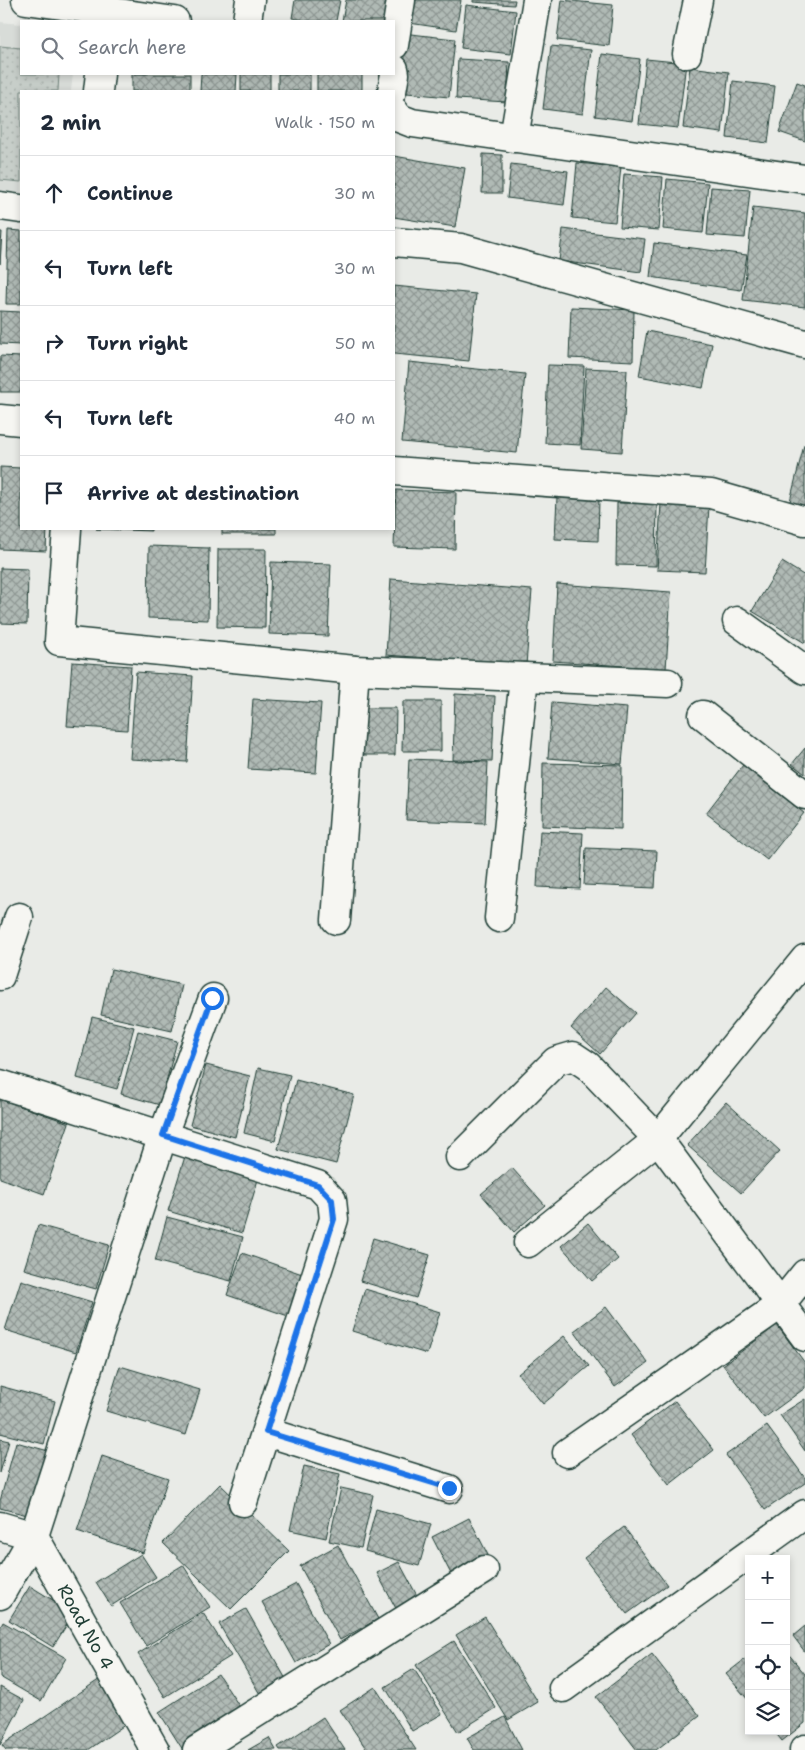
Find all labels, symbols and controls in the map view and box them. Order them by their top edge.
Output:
search box [20,20,395,75]
icon: search [38,34,66,62]
text: Search here [78,35,187,60]
text: 2 min [40,109,101,137]
text: Walk · 150 m [274,112,375,133]
icon: ahead [40,179,68,207]
text: Continue [87,181,173,206]
text: 30 m [334,183,375,204]
icon: left [40,254,68,282]
text: Turn left [87,256,173,281]
text: 30 m [334,258,375,279]
icon: right [40,329,68,357]
text: Turn right [87,331,188,356]
text: 50 m [335,333,375,354]
icon: left [40,404,68,432]
text: Turn left [87,406,173,431]
text: 40 m [333,408,375,429]
icon: arrive [40,479,68,507]
text: Arrive at destination [87,481,299,506]
route start [201,987,224,1010]
route end [438,1477,461,1500]
map controls [745,1555,790,1735]
button: + [745,1555,790,1600]
street label: Road No 4 [52,1580,119,1674]
button: − [745,1600,790,1645]
button: locate [745,1645,790,1690]
button: layers [745,1690,790,1735]

